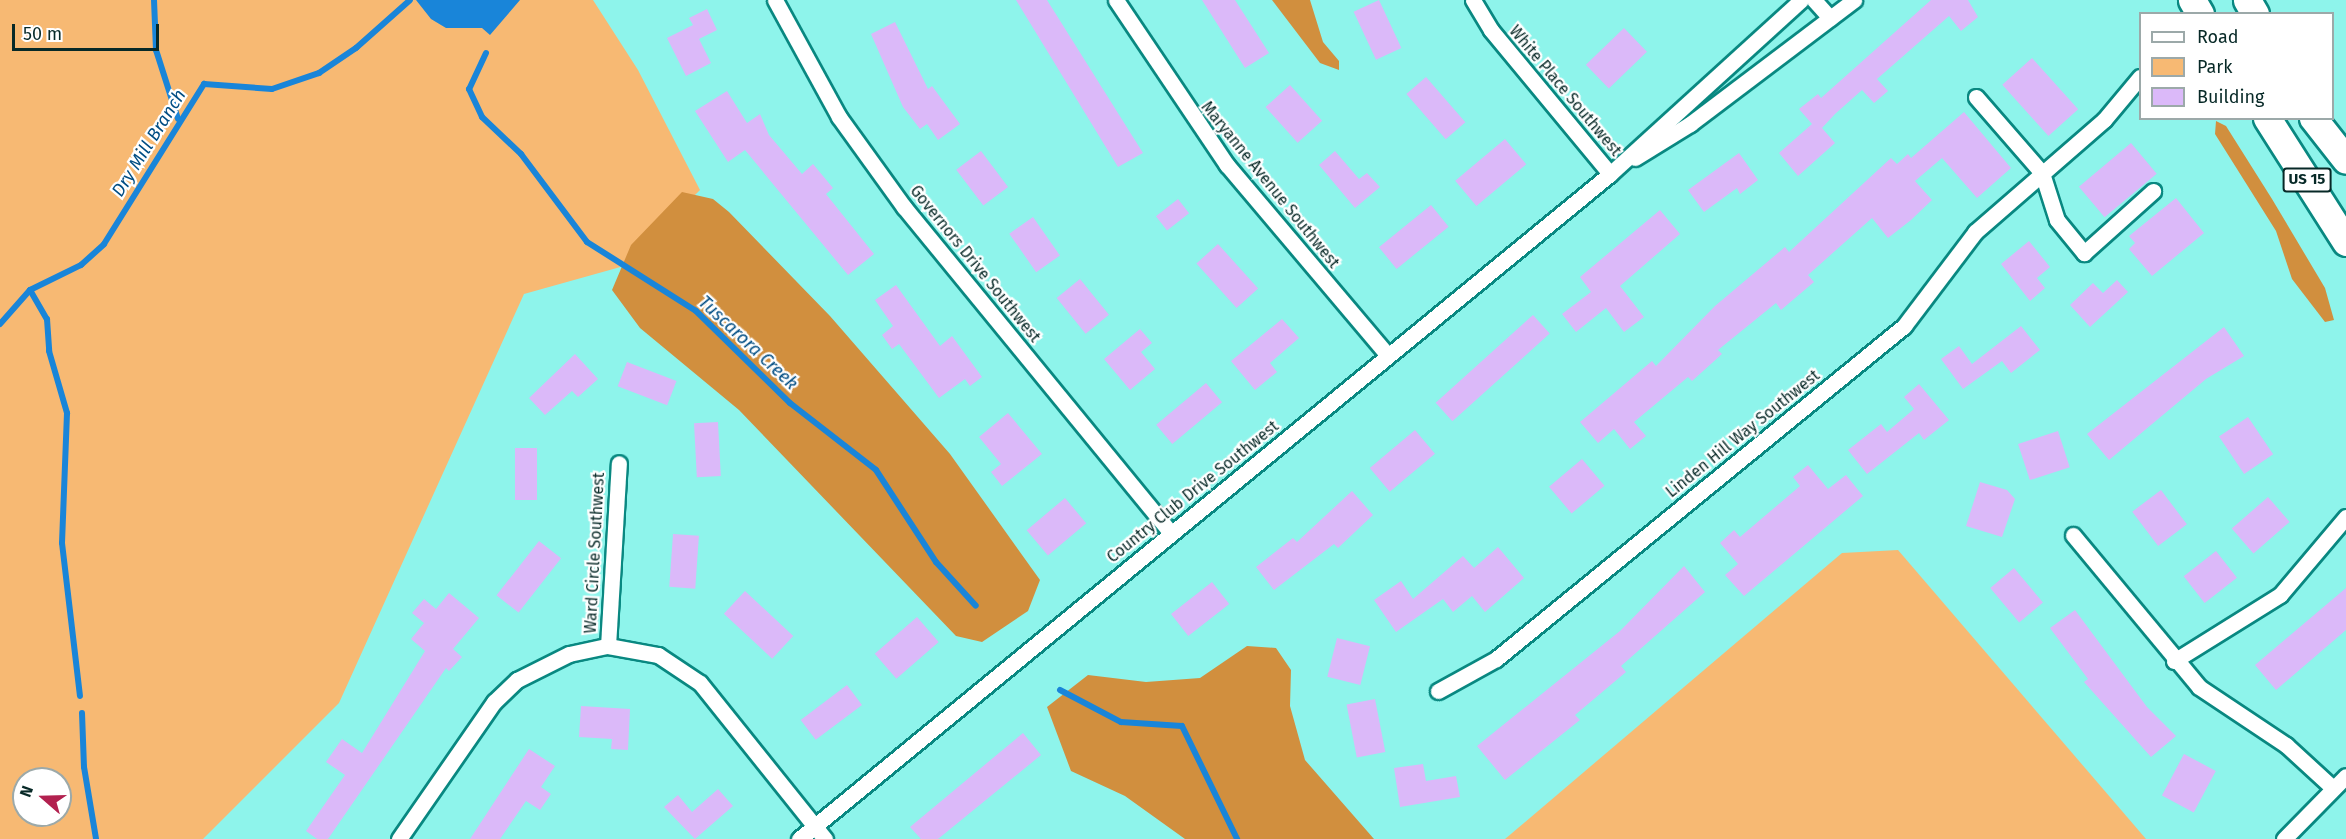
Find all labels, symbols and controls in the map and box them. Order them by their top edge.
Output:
scale bar [15,12,162,50]
legend [2139,12,2334,120]
street label: White Place Southwest [1505,22,1625,160]
text: 50 m [23,23,62,45]
text: Road [2197,26,2239,48]
text: Park [2197,56,2232,78]
water label: Dry Mill Branch [107,85,191,201]
text: Building [2197,86,2264,108]
street label: Maryanne Avenue Southwest [1197,98,1343,272]
road number: US 15 [2282,168,2332,192]
street label: Governors Drive Southwest [906,182,1044,346]
water label: Tuscarora Creek [694,292,802,394]
street label: Linden Hill Way Southwest [1662,366,1824,502]
street label: Country Club Drive Southwest [1103,417,1283,567]
street label: Ward Circle Southwest [581,472,609,634]
north arrow [12,767,72,827]
text: N [16,783,37,800]

